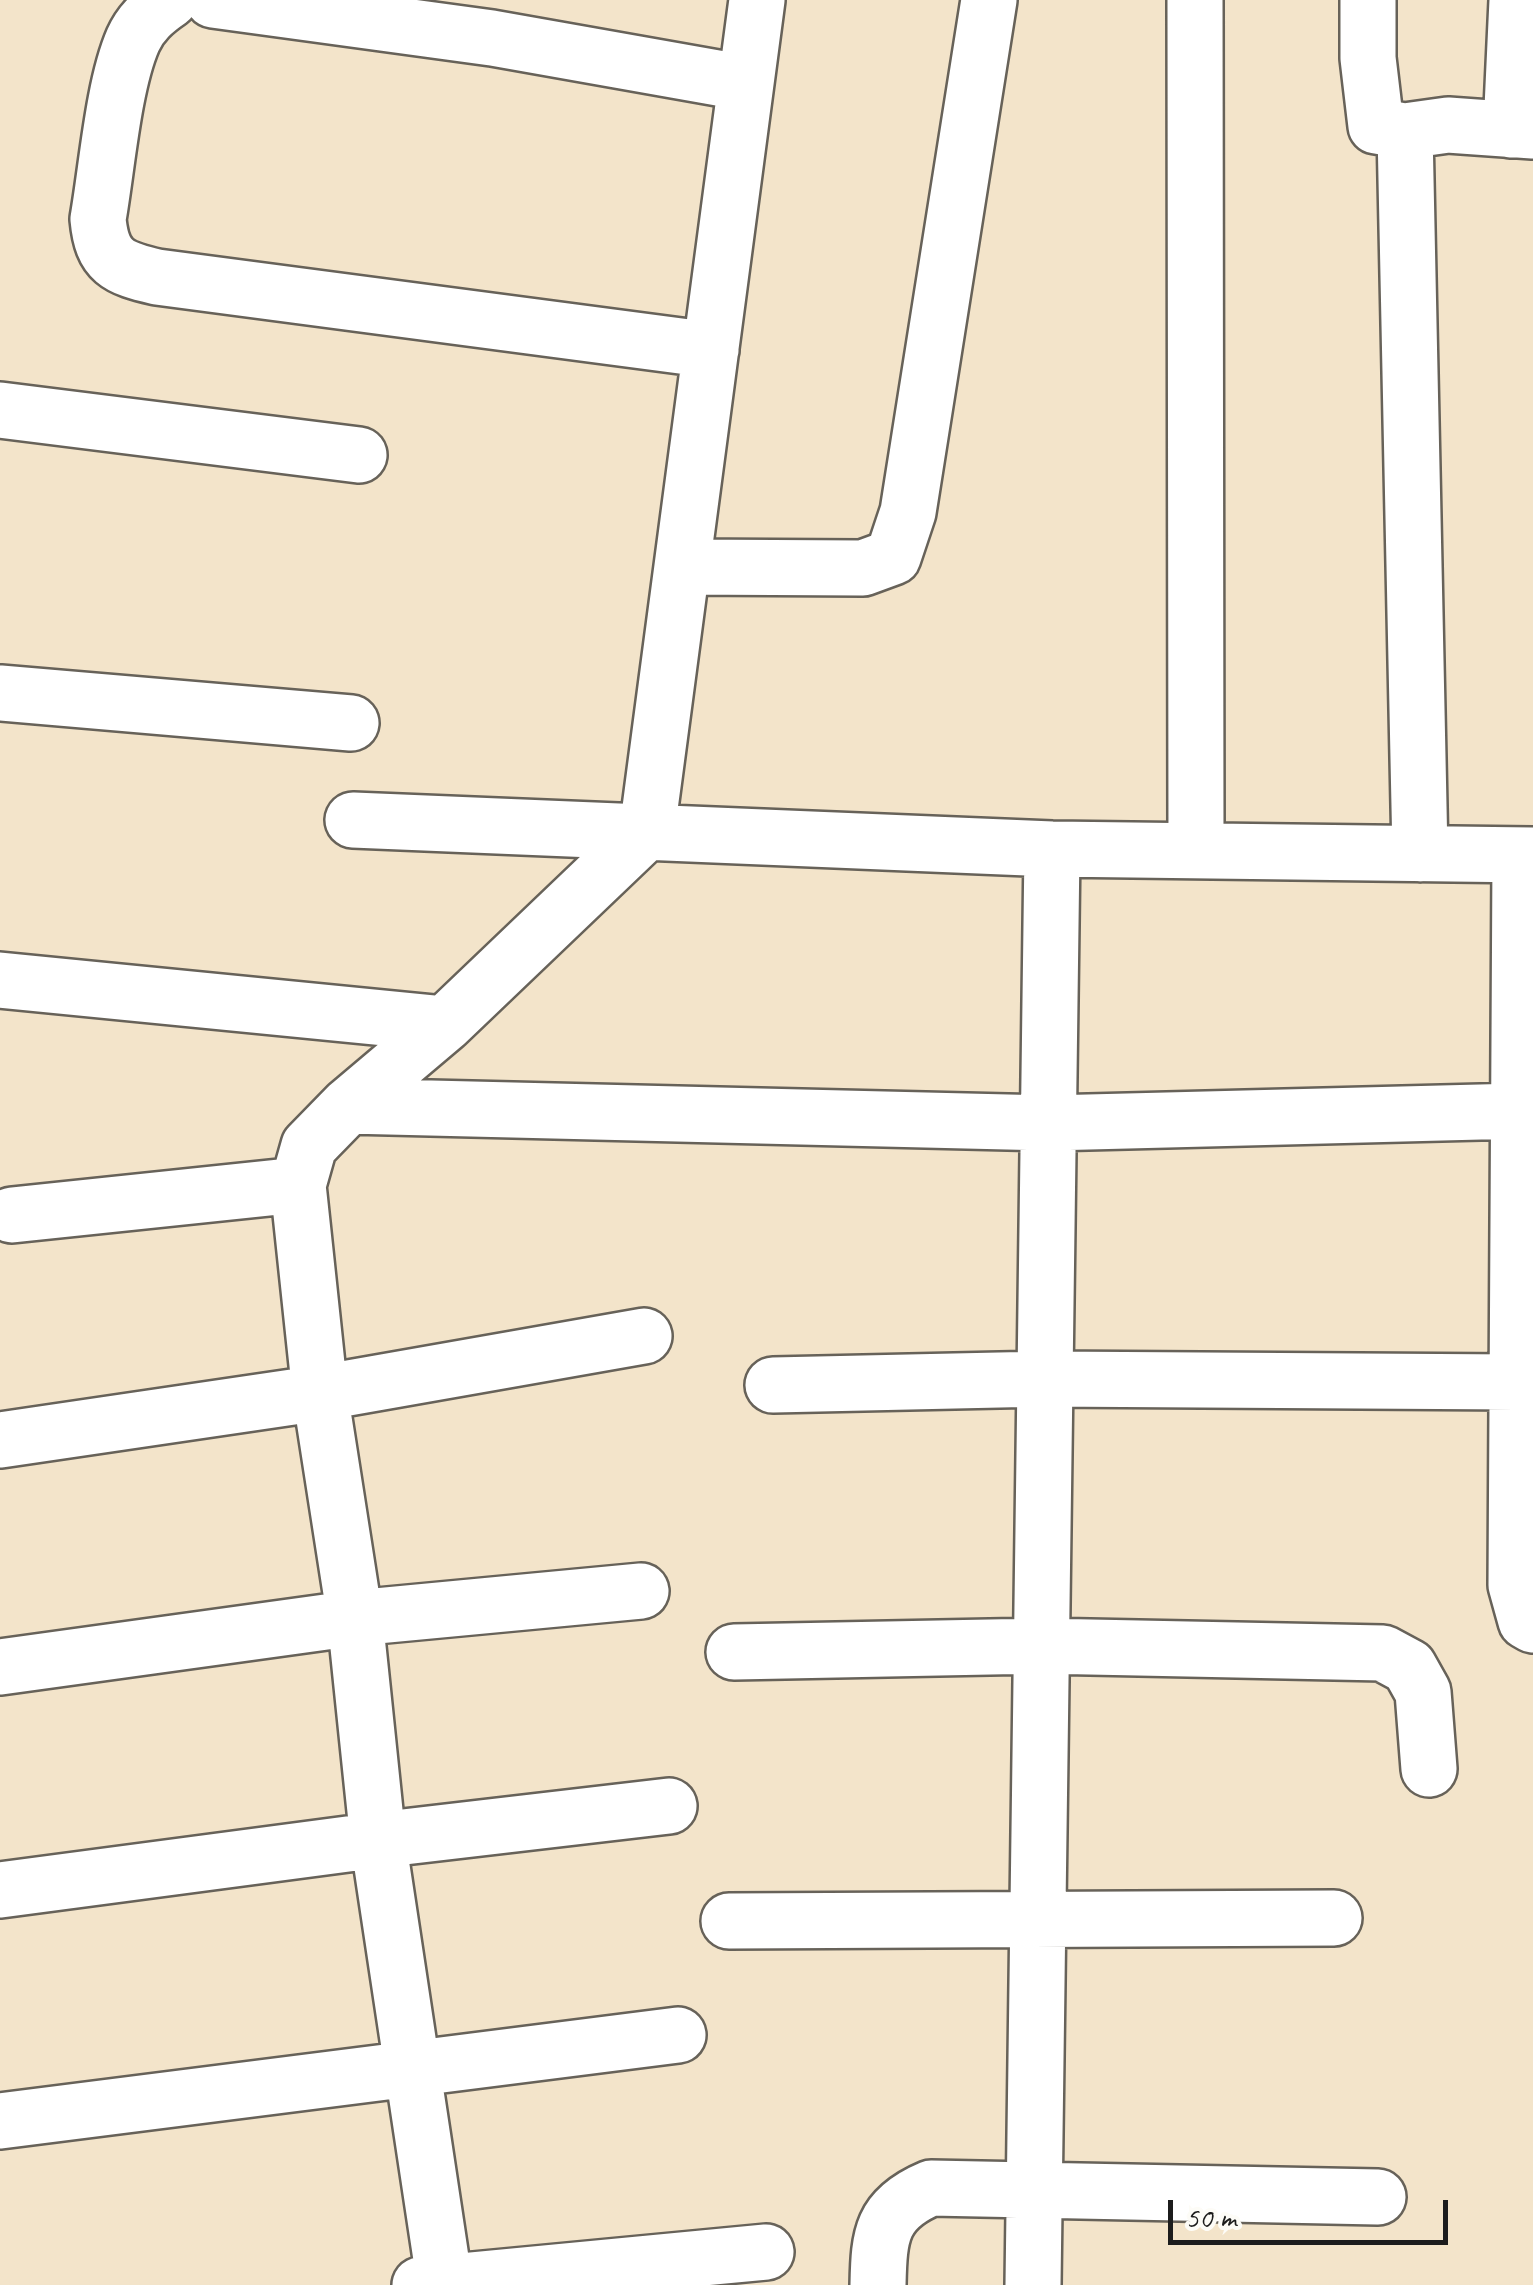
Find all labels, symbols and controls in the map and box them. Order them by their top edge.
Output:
scale bar [1173,2180,1453,2242]
text: 50 m [1185,2198,1236,2236]

